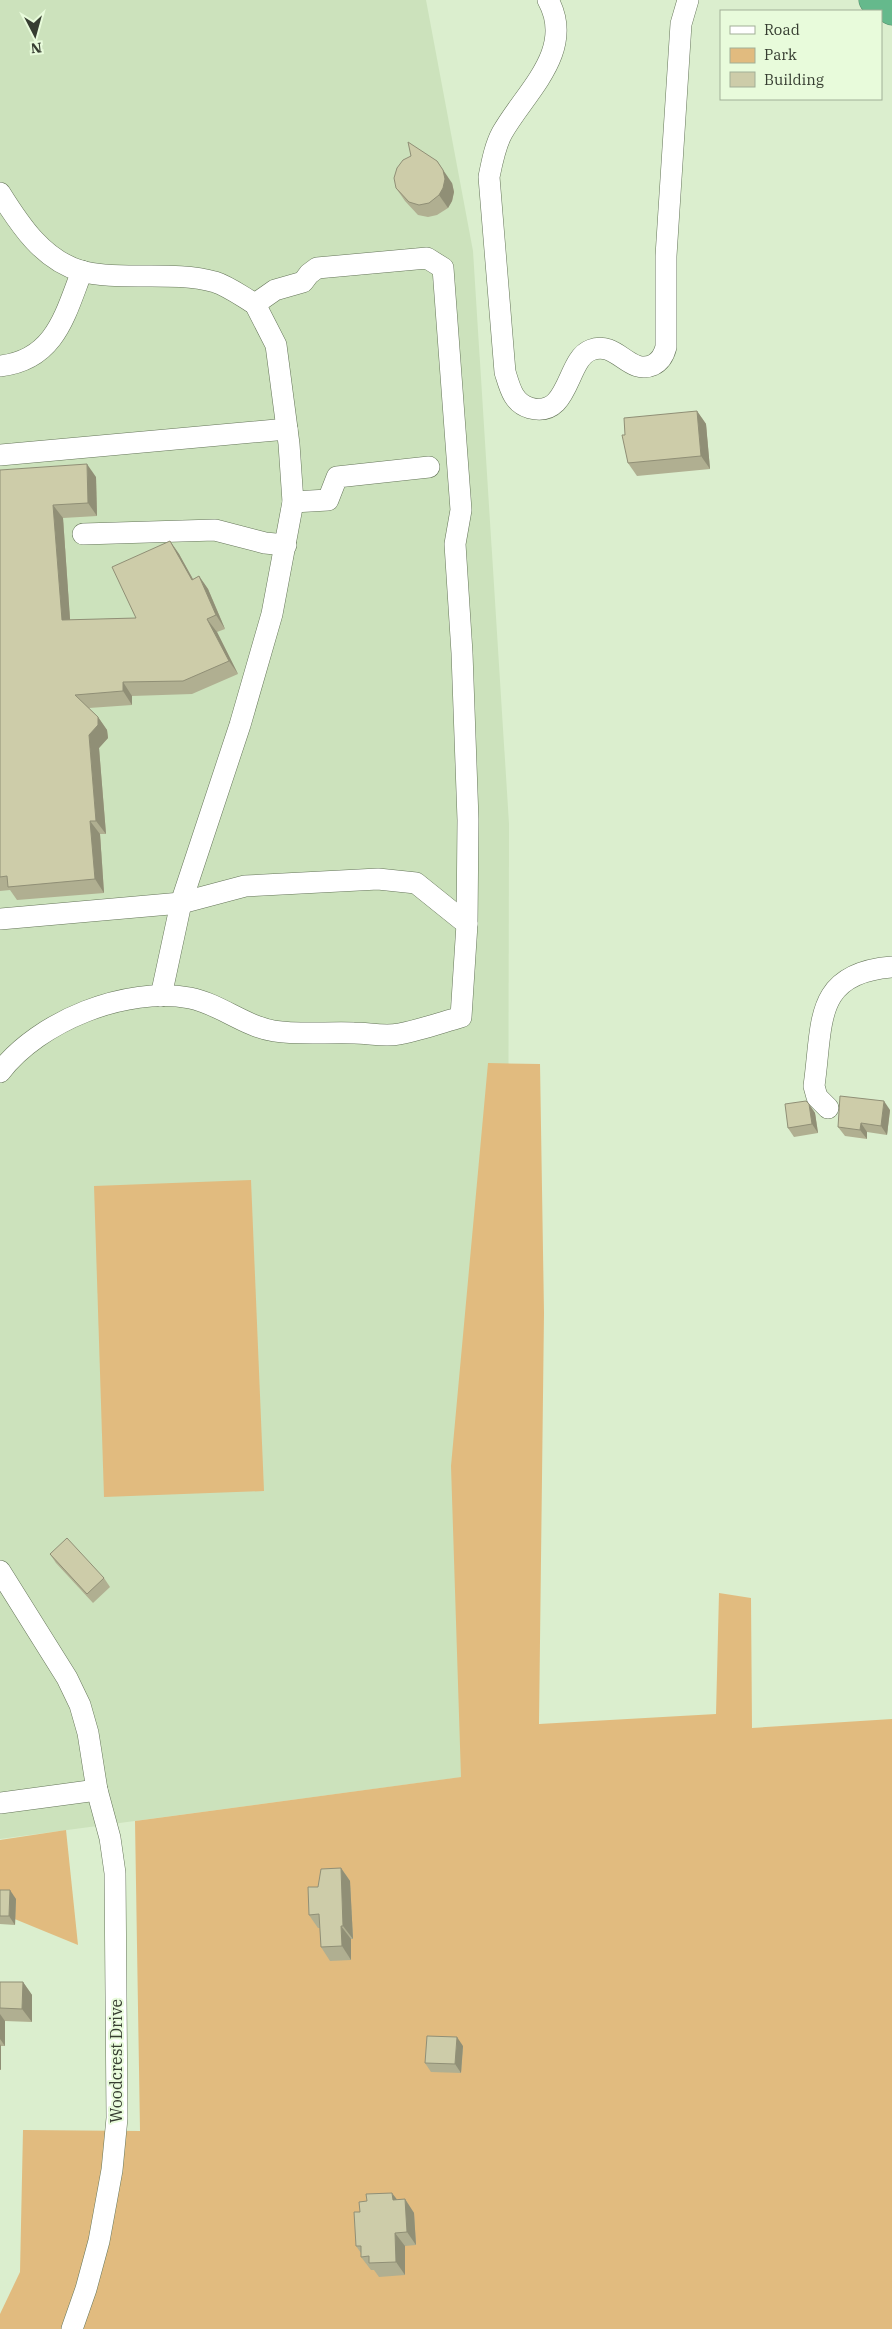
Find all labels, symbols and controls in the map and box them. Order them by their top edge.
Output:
north arrow [10,10,60,60]
legend [720,10,882,100]
text: Road [764,20,800,39]
text: N [30,38,43,57]
text: Park [764,45,797,64]
text: Building [764,70,824,89]
street label: Woodcrest Drive [106,1999,126,2123]

